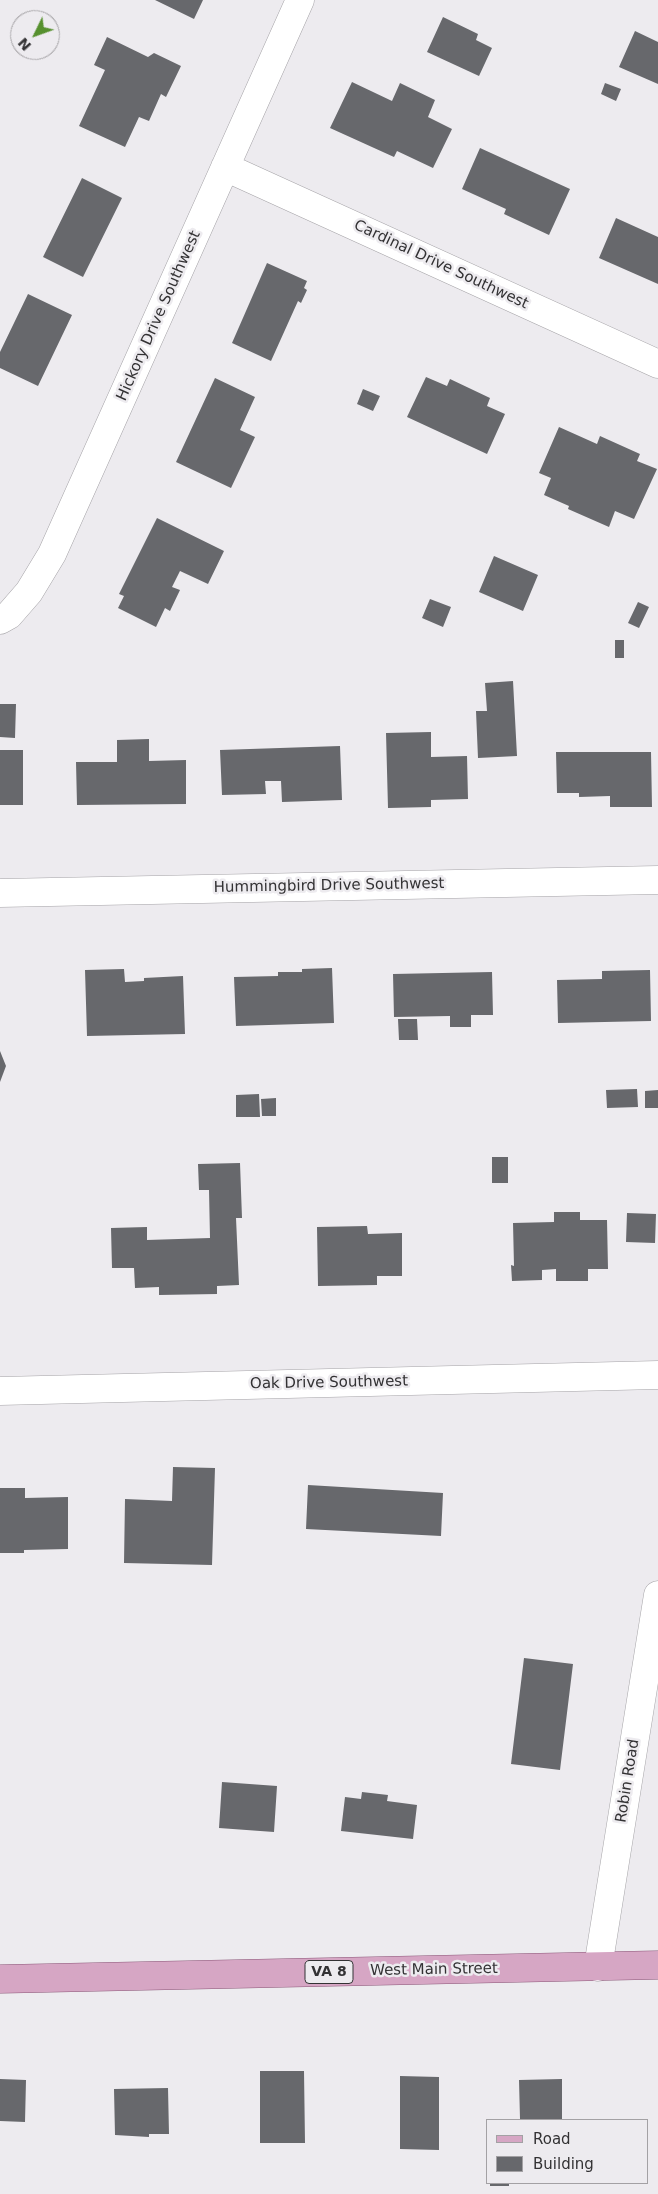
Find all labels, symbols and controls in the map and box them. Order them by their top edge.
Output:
north arrow [10,10,60,60]
text: N [15,35,34,54]
street label: Cardinal Drive Southwest [351,217,531,313]
street label: Hickory Drive Southwest [113,228,205,404]
street label: Hummingbird Drive Southwest [214,875,444,897]
street label: Oak Drive Southwest [250,1373,408,1393]
street label: Robin Road [612,1738,644,1824]
road number: VA 8 [305,1960,353,1984]
street label: West Main Street [370,1960,498,1980]
legend [486,2119,648,2184]
text: Road [533,2130,571,2148]
text: Building [533,2155,594,2173]

